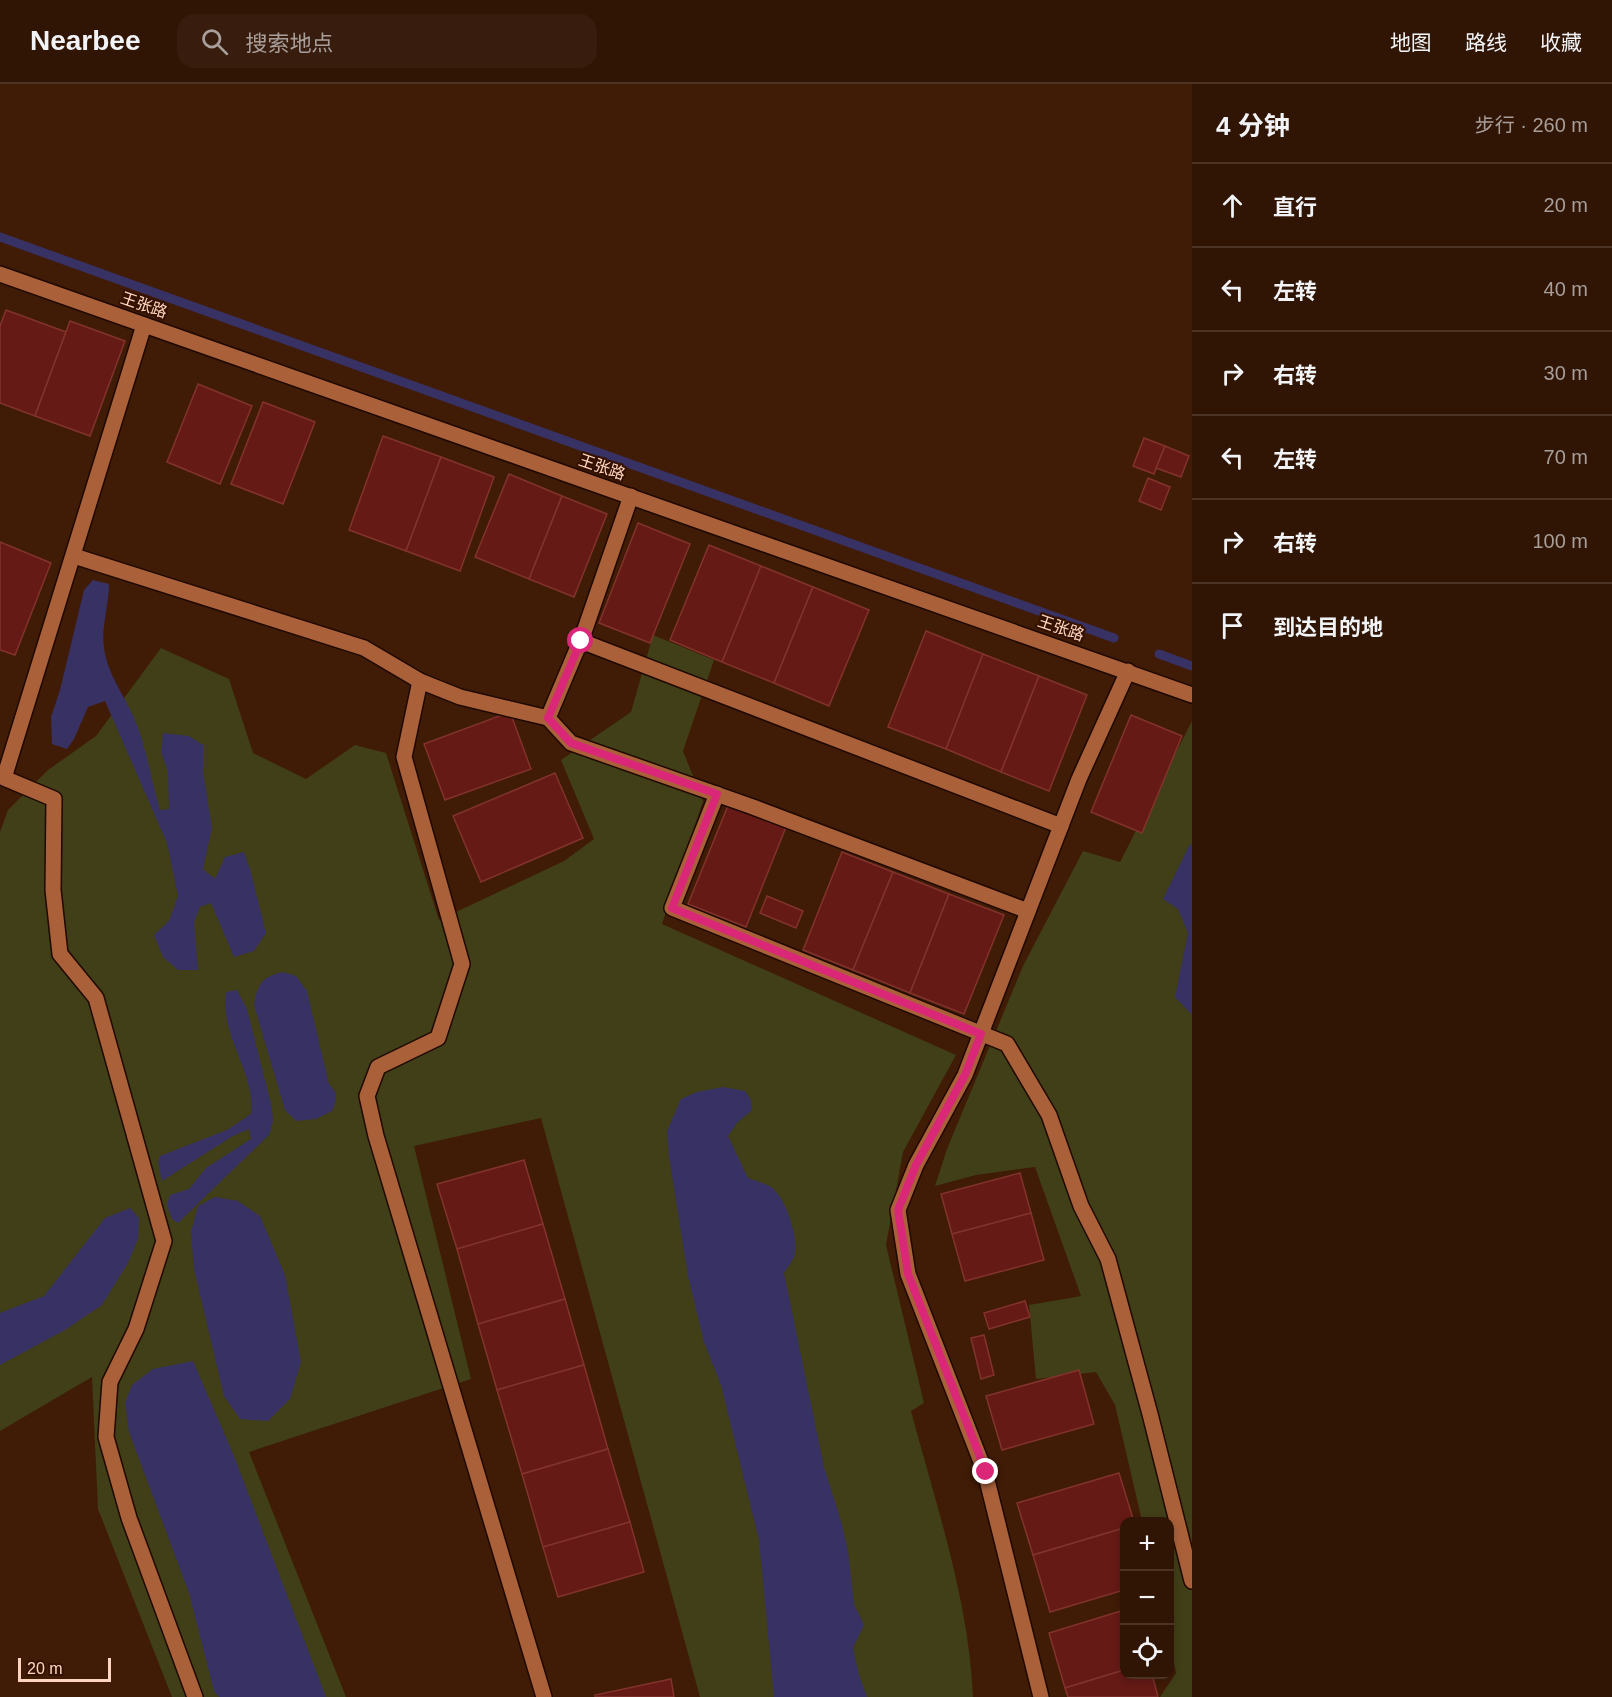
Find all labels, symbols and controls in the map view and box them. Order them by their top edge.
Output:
search box [177,14,597,68]
text: Nearbee [30,25,141,56]
icon: search [198,25,231,58]
text: 搜索地点 [246,31,334,56]
text: 地图 [1390,31,1432,54]
text: 路线 [1465,31,1507,54]
text: 收藏 [1540,31,1582,54]
text: 4 分钟 [1216,111,1290,141]
text: 步行 · 260 m [1475,114,1588,136]
icon: ahead [1216,189,1249,222]
text: 20 m [1544,194,1588,216]
text: 直行 [1273,195,1317,220]
icon: left [1216,273,1249,306]
text: 40 m [1544,278,1588,300]
text: 左转 [1273,279,1317,304]
street label: 王张路 [119,289,169,321]
icon: right [1216,357,1249,390]
text: 30 m [1544,362,1588,384]
text: 右转 [1273,363,1317,388]
icon: left [1216,441,1249,474]
text: 70 m [1544,446,1588,468]
text: 左转 [1273,447,1317,472]
street label: 王张路 [577,451,627,483]
icon: right [1216,525,1249,558]
text: 100 m [1532,530,1588,552]
text: 右转 [1273,531,1317,556]
icon: arrive [1216,609,1249,642]
street label: 王张路 [1036,612,1086,644]
text: 到达目的地 [1273,615,1383,640]
route start [567,627,593,653]
route end [972,1458,998,1484]
map controls [1120,1517,1174,1679]
button: + [1120,1517,1174,1571]
button: − [1120,1571,1174,1625]
button: locate [1120,1625,1174,1679]
scale bar [18,1655,111,1682]
text: 20 m [27,1660,63,1677]

